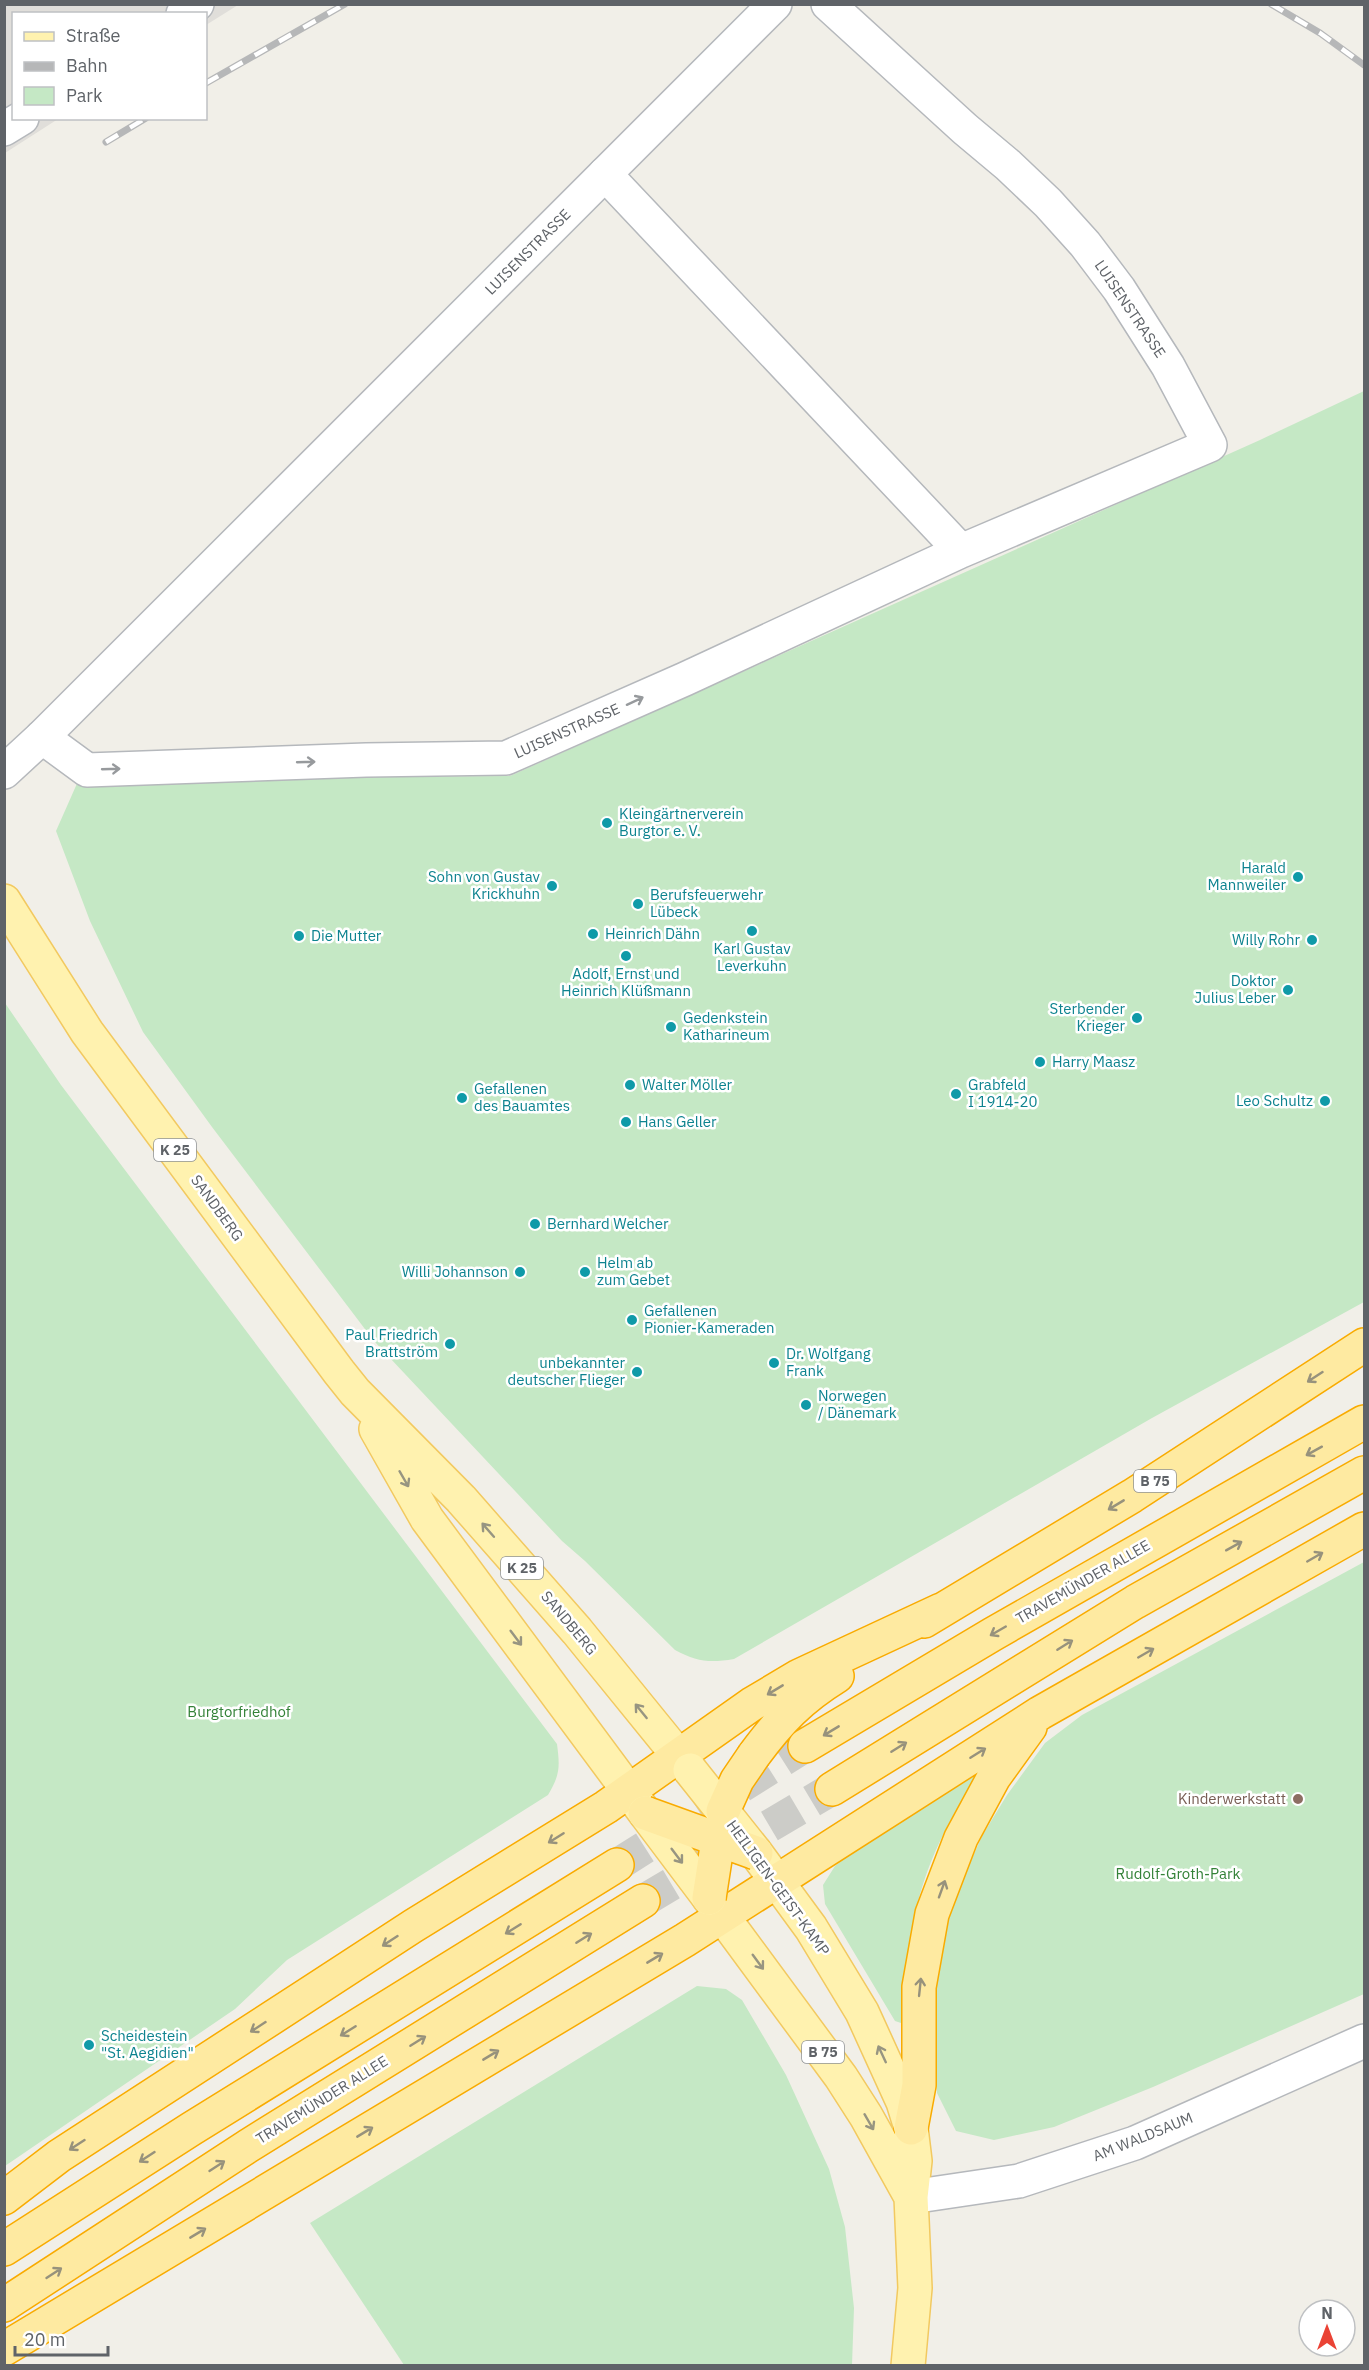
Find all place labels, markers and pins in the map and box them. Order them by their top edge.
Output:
place label: Kleingärtnerverein Burgtor e. V. [619,804,744,840]
marker: Kleingärtnerverein Burgtor e. V. [600,816,614,830]
place label: Harald Mannweiler [1208,858,1286,894]
place label: Sohn von Gustav Krickhuhn [428,867,541,903]
marker: Harald Mannweiler [1291,870,1305,884]
marker: Sohn von Gustav Krickhuhn [545,879,559,893]
place label: Berufsfeuerwehr Lübeck [650,885,764,921]
marker: Berufsfeuerwehr Lübeck [631,897,645,911]
place label: Heinrich Dähn [605,924,700,943]
marker: Karl Gustav Leverkuhn [745,924,759,938]
place label: Die Mutter [311,926,382,945]
marker: Heinrich Dähn [586,927,600,941]
marker: Die Mutter [292,929,306,943]
place label: Willy Rohr [1232,930,1300,949]
marker: Willy Rohr [1305,933,1319,947]
place label: Karl Gustav Leverkuhn [713,939,791,975]
marker: Adolf, Ernst und Heinrich Klüßmann [619,949,633,963]
place label: Adolf, Ernst und Heinrich Klüßmann [561,964,691,1000]
place label: Doktor Julius Leber [1195,971,1276,1007]
marker: Doktor Julius Leber [1281,983,1295,997]
place label: Sterbender Krieger [1049,999,1125,1035]
place label: Gedenkstein Katharineum [683,1008,770,1044]
marker: Sterbender Krieger [1130,1011,1144,1025]
marker: Gedenkstein Katharineum [664,1020,678,1034]
place label: Harry Maasz [1052,1052,1135,1071]
marker: Harry Maasz [1033,1055,1047,1069]
place label: Walter Möller [642,1075,733,1094]
place label: Grabfeld I 1914-20 [968,1075,1038,1111]
marker: Walter Möller [623,1078,637,1092]
place label: Gefallenen des Bauamtes [474,1079,570,1115]
marker: Grabfeld I 1914-20 [949,1087,963,1101]
marker: Gefallenen des Bauamtes [455,1091,469,1105]
place label: Leo Schultz [1236,1091,1313,1110]
marker: Leo Schultz [1318,1094,1332,1108]
place label: Hans Geller [638,1112,717,1131]
marker: Hans Geller [619,1115,633,1129]
place label: Bernhard Welcher [547,1214,669,1233]
marker: Bernhard Welcher [528,1217,542,1231]
place label: Helm ab zum Gebet [597,1253,670,1289]
place label: Willi Johannson [402,1262,508,1281]
marker: Willi Johannson [513,1265,527,1279]
marker: Helm ab zum Gebet [578,1265,592,1279]
place label: Gefallenen Pionier-Kameraden [644,1301,774,1337]
marker: Gefallenen Pionier-Kameraden [625,1313,639,1327]
place label: Paul Friedrich Brattström [345,1325,438,1361]
marker: Paul Friedrich Brattström [443,1337,457,1351]
place label: Dr. Wolfgang Frank [786,1344,871,1380]
place label: unbekannter deutscher Flieger [508,1353,625,1389]
marker: Dr. Wolfgang Frank [767,1356,781,1370]
marker: unbekannter deutscher Flieger [630,1365,644,1379]
place label: Norwegen / Dänemark [818,1386,897,1422]
marker: Norwegen / Dänemark [799,1398,813,1412]
place label: Kinderwerkstatt [1178,1789,1286,1808]
marker: Kinderwerkstatt [1291,1792,1305,1806]
place label: Scheidestein "St. Aegidien" [101,2026,194,2062]
marker: Scheidestein "St. Aegidien" [82,2038,96,2052]

